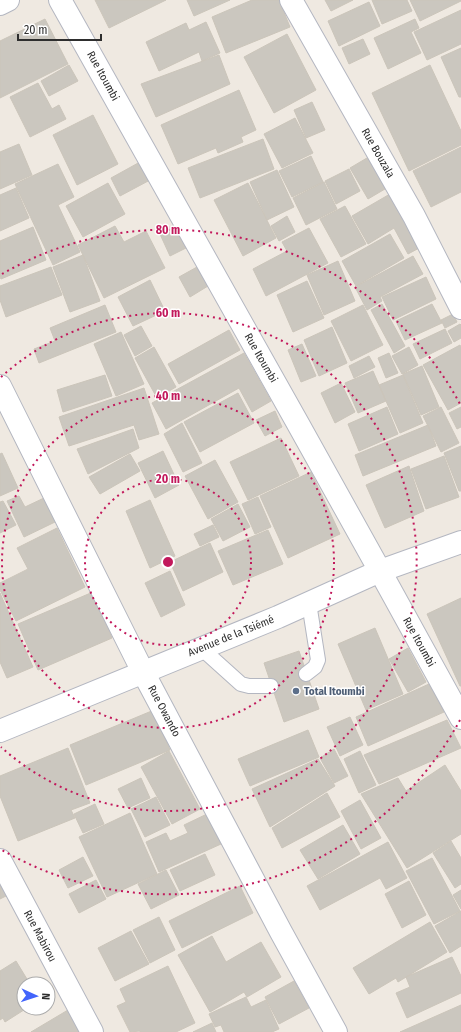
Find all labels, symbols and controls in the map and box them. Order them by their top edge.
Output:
scale bar [18,16,101,42]
text: 20 m [24,23,48,37]
street label: Rue Itoumbi [84,49,122,103]
street label: Rue Bouzala [359,126,397,180]
text: 80 m [156,223,180,237]
text: 60 m [156,306,180,320]
street label: Rue Itoumbi [242,331,280,385]
text: 40 m [156,389,180,403]
text: 20 m [155,472,180,486]
centre of rings [161,555,175,569]
street label: Avenue de la Tsiémé [186,613,276,659]
street label: Rue Itoumbi [400,615,438,669]
street label: Rue Owando [145,683,183,739]
place label: Total Itoumbi [304,685,365,698]
marker: Total Itoumbi [291,686,301,696]
street label: Rue Mabirou [21,908,59,964]
north arrow [16,976,56,1016]
text: N [39,993,52,1000]

